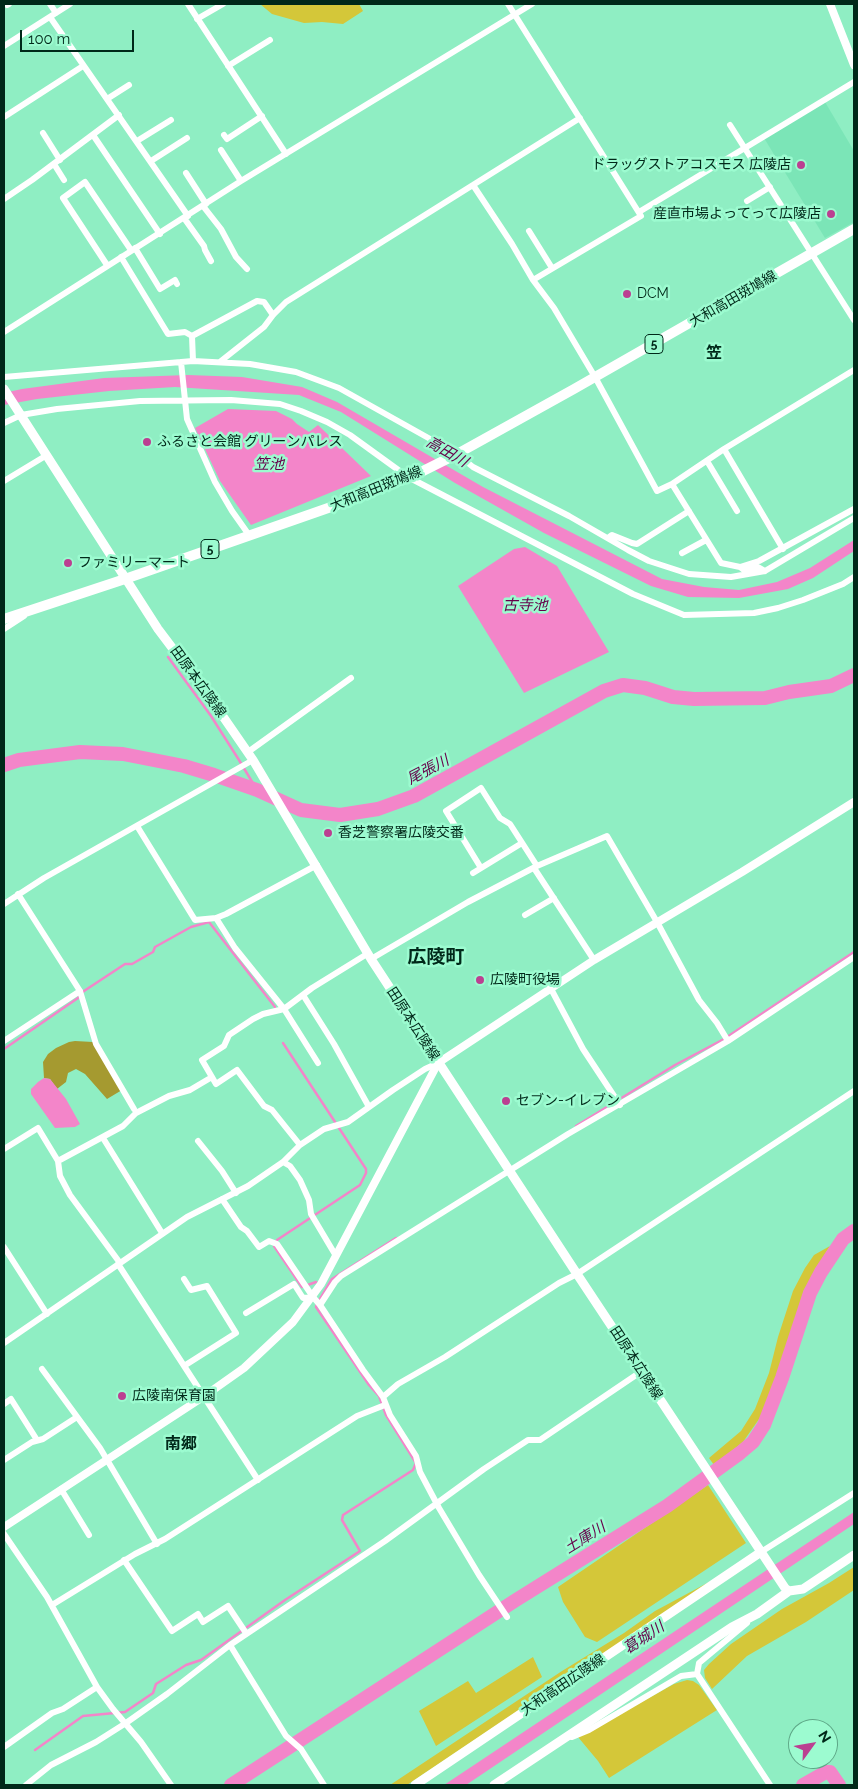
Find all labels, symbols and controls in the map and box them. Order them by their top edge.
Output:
scale bar [22,20,136,52]
text: 100 m [28,30,70,48]
place label: ドラッグストアコスモス 広陵店 [591,157,791,173]
marker: ドラッグストアコスモス 広陵店 [795,159,807,171]
place label: 産直市場よってって広陵店 [653,206,821,222]
marker: 産直市場よってって広陵店 [825,208,837,220]
street label: 大和高田斑鳩線 [686,267,780,331]
place label: DCM [637,286,669,302]
marker: DCM [621,288,633,300]
road number: 5 [645,334,663,354]
district label: 笠 [706,343,722,363]
water label: 高田川 [423,433,471,471]
place label: ふるさと会館 グリーンパレス [157,434,343,450]
marker: ふるさと会館 グリーンパレス [141,436,153,448]
water label: 笠池 [254,455,284,473]
street label: 大和高田斑鳩線 [327,463,425,515]
road number: 5 [201,540,219,558]
place label: ファミリーマート [78,555,190,571]
marker: ファミリーマート [62,557,74,569]
water label: 古寺池 [503,596,547,614]
street label: 田原本広陵線 [167,643,229,721]
water label: 尾張川 [404,751,452,789]
place label: 香芝警察署広陵交番 [338,825,464,841]
marker: 香芝警察署広陵交番 [322,827,334,839]
district label: 広陵町 [408,946,464,968]
place label: 広陵町役場 [490,972,560,988]
marker: 広陵町役場 [474,974,486,986]
street label: 田原本広陵線 [383,984,443,1064]
place label: セブン-イレブン [516,1093,620,1109]
marker: セブン-イレブン [500,1095,512,1107]
street label: 田原本広陵線 [606,1323,666,1403]
place label: 広陵南保育園 [132,1388,216,1404]
marker: 広陵南保育園 [116,1390,128,1402]
district label: 南郷 [165,1434,197,1454]
water label: 土庫川 [561,1518,609,1558]
water label: 葛城川 [620,1618,668,1658]
street label: 大和高田広陵線 [518,1651,608,1719]
north arrow [788,1719,838,1769]
text: N [815,1728,834,1745]

